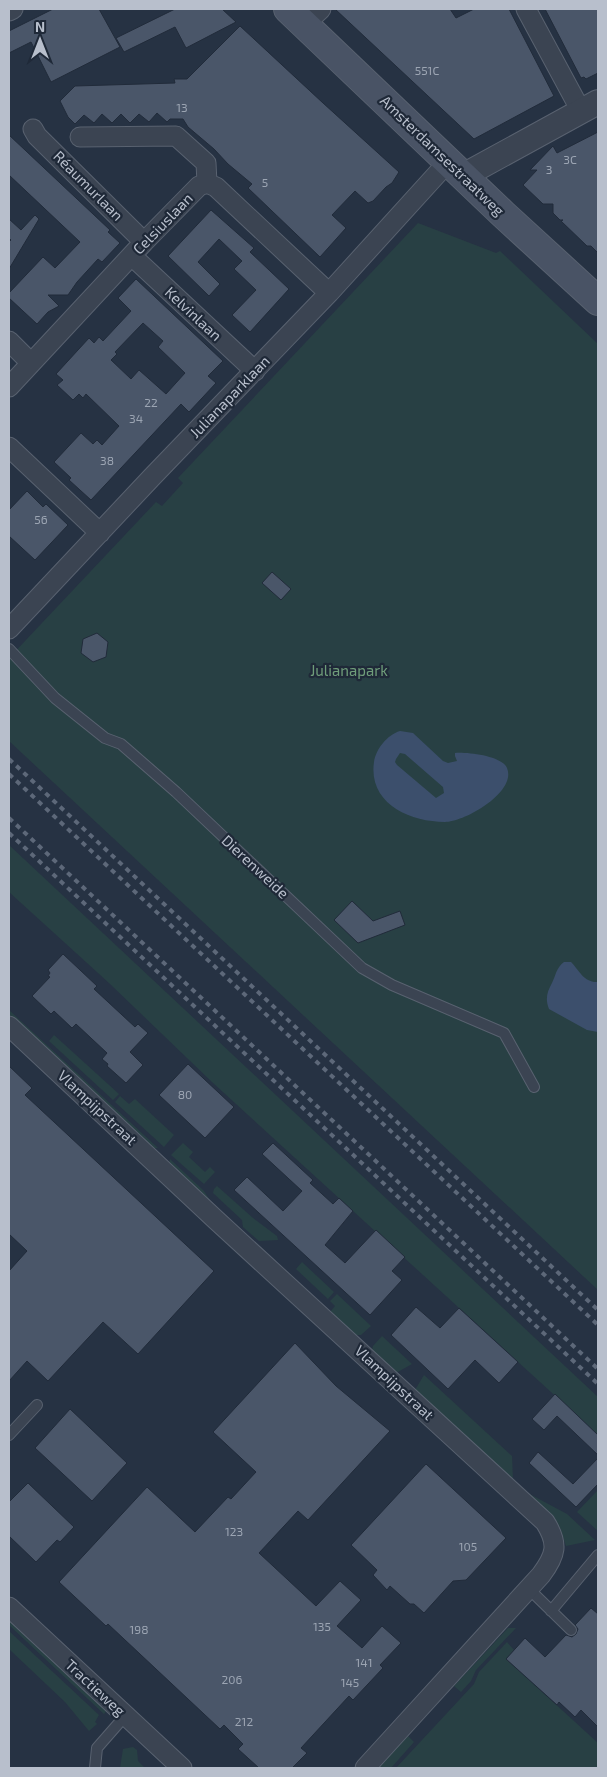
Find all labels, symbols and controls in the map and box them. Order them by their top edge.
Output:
north arrow [15,15,65,65]
text: N [35,18,45,35]
house number: 551C [415,63,439,77]
street label: Amsterdamsestraatweg [377,91,509,220]
house number: 13 [176,100,188,114]
street label: Réaumurlaan [50,147,127,224]
house number: 3C [563,152,577,166]
house number: 3 [546,162,552,176]
house number: 5 [262,175,268,189]
street label: Celsiuslaan [129,189,196,258]
street label: Kelvinlaan [162,283,226,344]
street label: Julianaparklaan [186,351,273,441]
house number: 22 [144,395,158,409]
house number: 34 [129,411,143,425]
house number: 38 [100,453,114,467]
house number: 56 [34,512,48,526]
park label: Julianapark [310,661,388,679]
street label: Dierenweide [218,831,293,902]
street label: Vlampijpstraat [54,1066,141,1149]
house number: 80 [178,1087,192,1101]
street label: Vlampijpstraat [351,1341,438,1424]
house number: 123 [225,1524,243,1538]
house number: 105 [459,1539,477,1553]
house number: 135 [313,1619,331,1633]
house number: 198 [130,1622,148,1636]
street label: Tractieweg [62,1655,130,1720]
house number: 141 [356,1655,372,1669]
house number: 206 [222,1672,243,1686]
house number: 145 [341,1675,359,1689]
house number: 212 [235,1714,253,1728]

